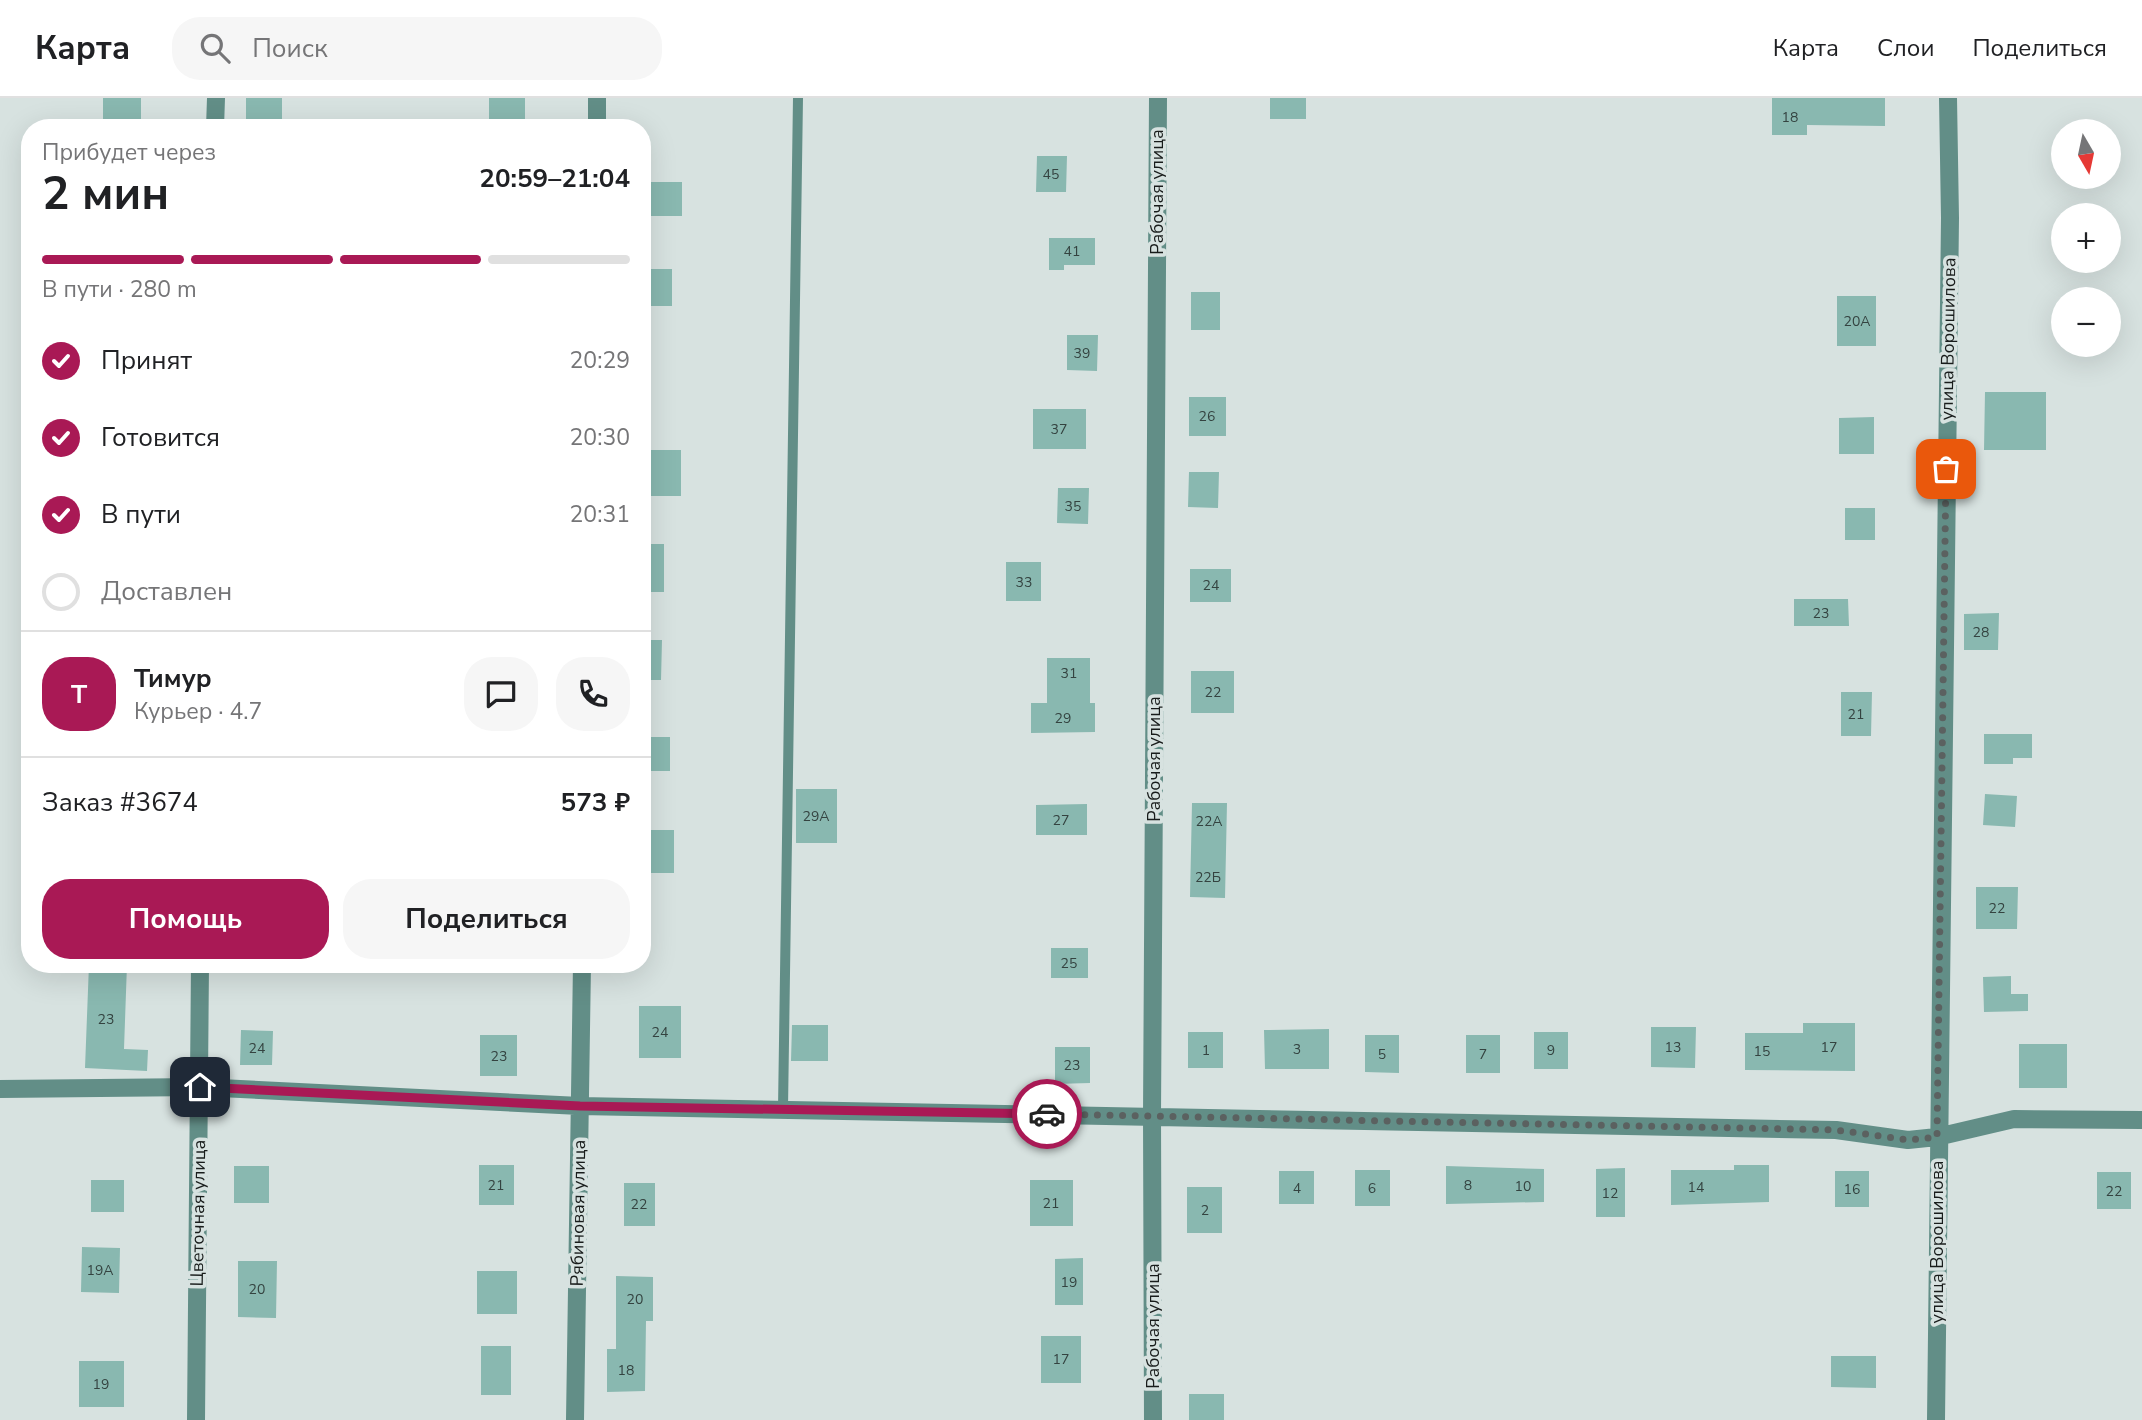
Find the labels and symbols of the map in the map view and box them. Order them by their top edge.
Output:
house number: 18 [1782,108,1798,127]
north arrow [2051,119,2121,189]
street label: Рабочая улица [1145,129,1169,255]
house number: 45 [1043,165,1059,184]
house number: 41 [1064,242,1080,261]
street label: улица Ворошилова [1935,257,1961,421]
house number: 20А [1843,312,1871,331]
house number: 39 [1074,344,1090,363]
house number: 26 [1199,407,1215,426]
house number: 37 [1051,420,1067,439]
pin [1916,439,1976,499]
house number: 35 [1065,497,1081,516]
house number: 33 [1016,573,1032,592]
house number: 24 [1203,576,1219,595]
house number: 23 [1813,604,1829,623]
house number: 28 [1973,623,1989,642]
house number: 31 [1061,664,1077,683]
house number: 22 [1205,683,1221,702]
street label: Рабочая улица [1142,696,1166,822]
house number: 21 [1848,705,1864,724]
house number: 29 [1055,709,1071,728]
house number: 29А [802,807,830,826]
house number: 27 [1053,811,1069,830]
house number: 22А [1195,812,1223,831]
house number: 22Б [1195,868,1221,887]
house number: 22 [1989,899,2005,918]
house number: 25 [1061,954,1077,973]
house number: 23 [98,1010,114,1029]
house number: 24 [652,1023,668,1042]
house number: 13 [1665,1038,1681,1057]
house number: 17 [1821,1038,1837,1057]
house number: 24 [249,1039,265,1058]
house number: 3 [1293,1040,1301,1059]
house number: 1 [1202,1041,1210,1060]
house number: 9 [1547,1041,1555,1060]
house number: 15 [1754,1042,1770,1061]
house number: 5 [1378,1045,1386,1064]
house number: 7 [1479,1045,1487,1064]
house number: 23 [491,1047,507,1066]
house number: 23 [1064,1056,1080,1075]
pin [170,1057,230,1117]
courier [1012,1079,1082,1149]
street label: Цветочная улица [185,1139,211,1287]
street label: Рябиновая улица [565,1139,591,1287]
street label: улица Ворошилова [1925,1160,1949,1324]
house number: 21 [488,1176,504,1195]
house number: 8 [1464,1176,1472,1195]
house number: 10 [1515,1177,1531,1196]
house number: 14 [1688,1178,1704,1197]
house number: 4 [1293,1179,1301,1198]
house number: 6 [1368,1179,1376,1198]
house number: 16 [1844,1180,1860,1199]
house number: 22 [2106,1182,2122,1201]
house number: 12 [1602,1184,1618,1203]
house number: 21 [1043,1194,1059,1213]
house number: 22 [631,1195,647,1214]
house number: 2 [1201,1201,1209,1220]
house number: 19А [86,1261,114,1280]
street label: Рабочая улица [1141,1263,1165,1389]
house number: 19 [1061,1273,1077,1292]
house number: 20 [249,1280,265,1299]
house number: 20 [627,1290,643,1309]
house number: 17 [1053,1350,1069,1369]
house number: 18 [618,1361,634,1380]
house number: 19 [93,1375,109,1394]

